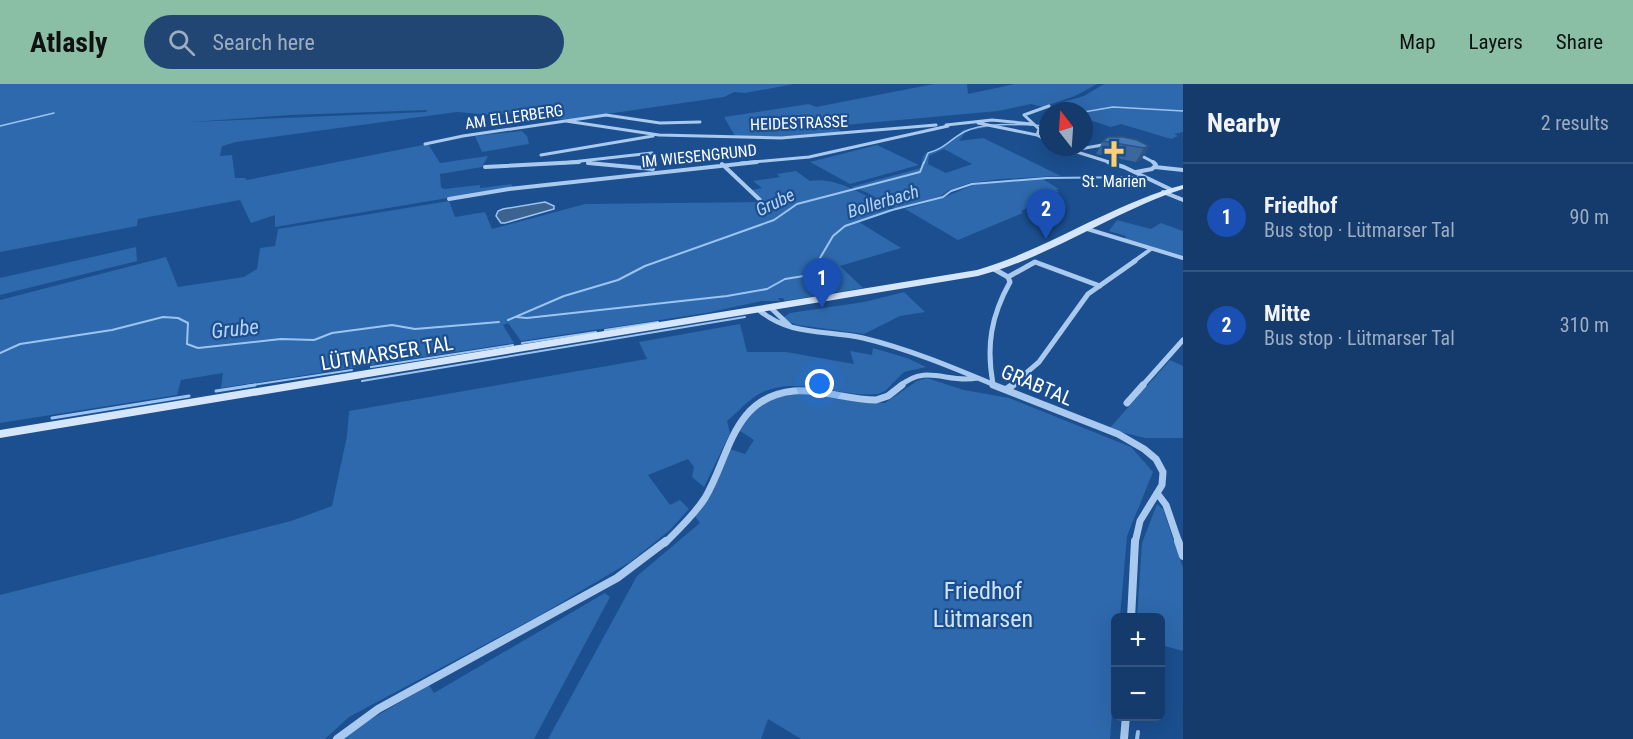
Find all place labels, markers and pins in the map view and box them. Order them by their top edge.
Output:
church icon: St. Marien [1099,139,1129,169]
place label: St. Marien [1082,172,1146,191]
pin: 2 [1026,190,1066,239]
pin: 1 [802,258,842,308]

